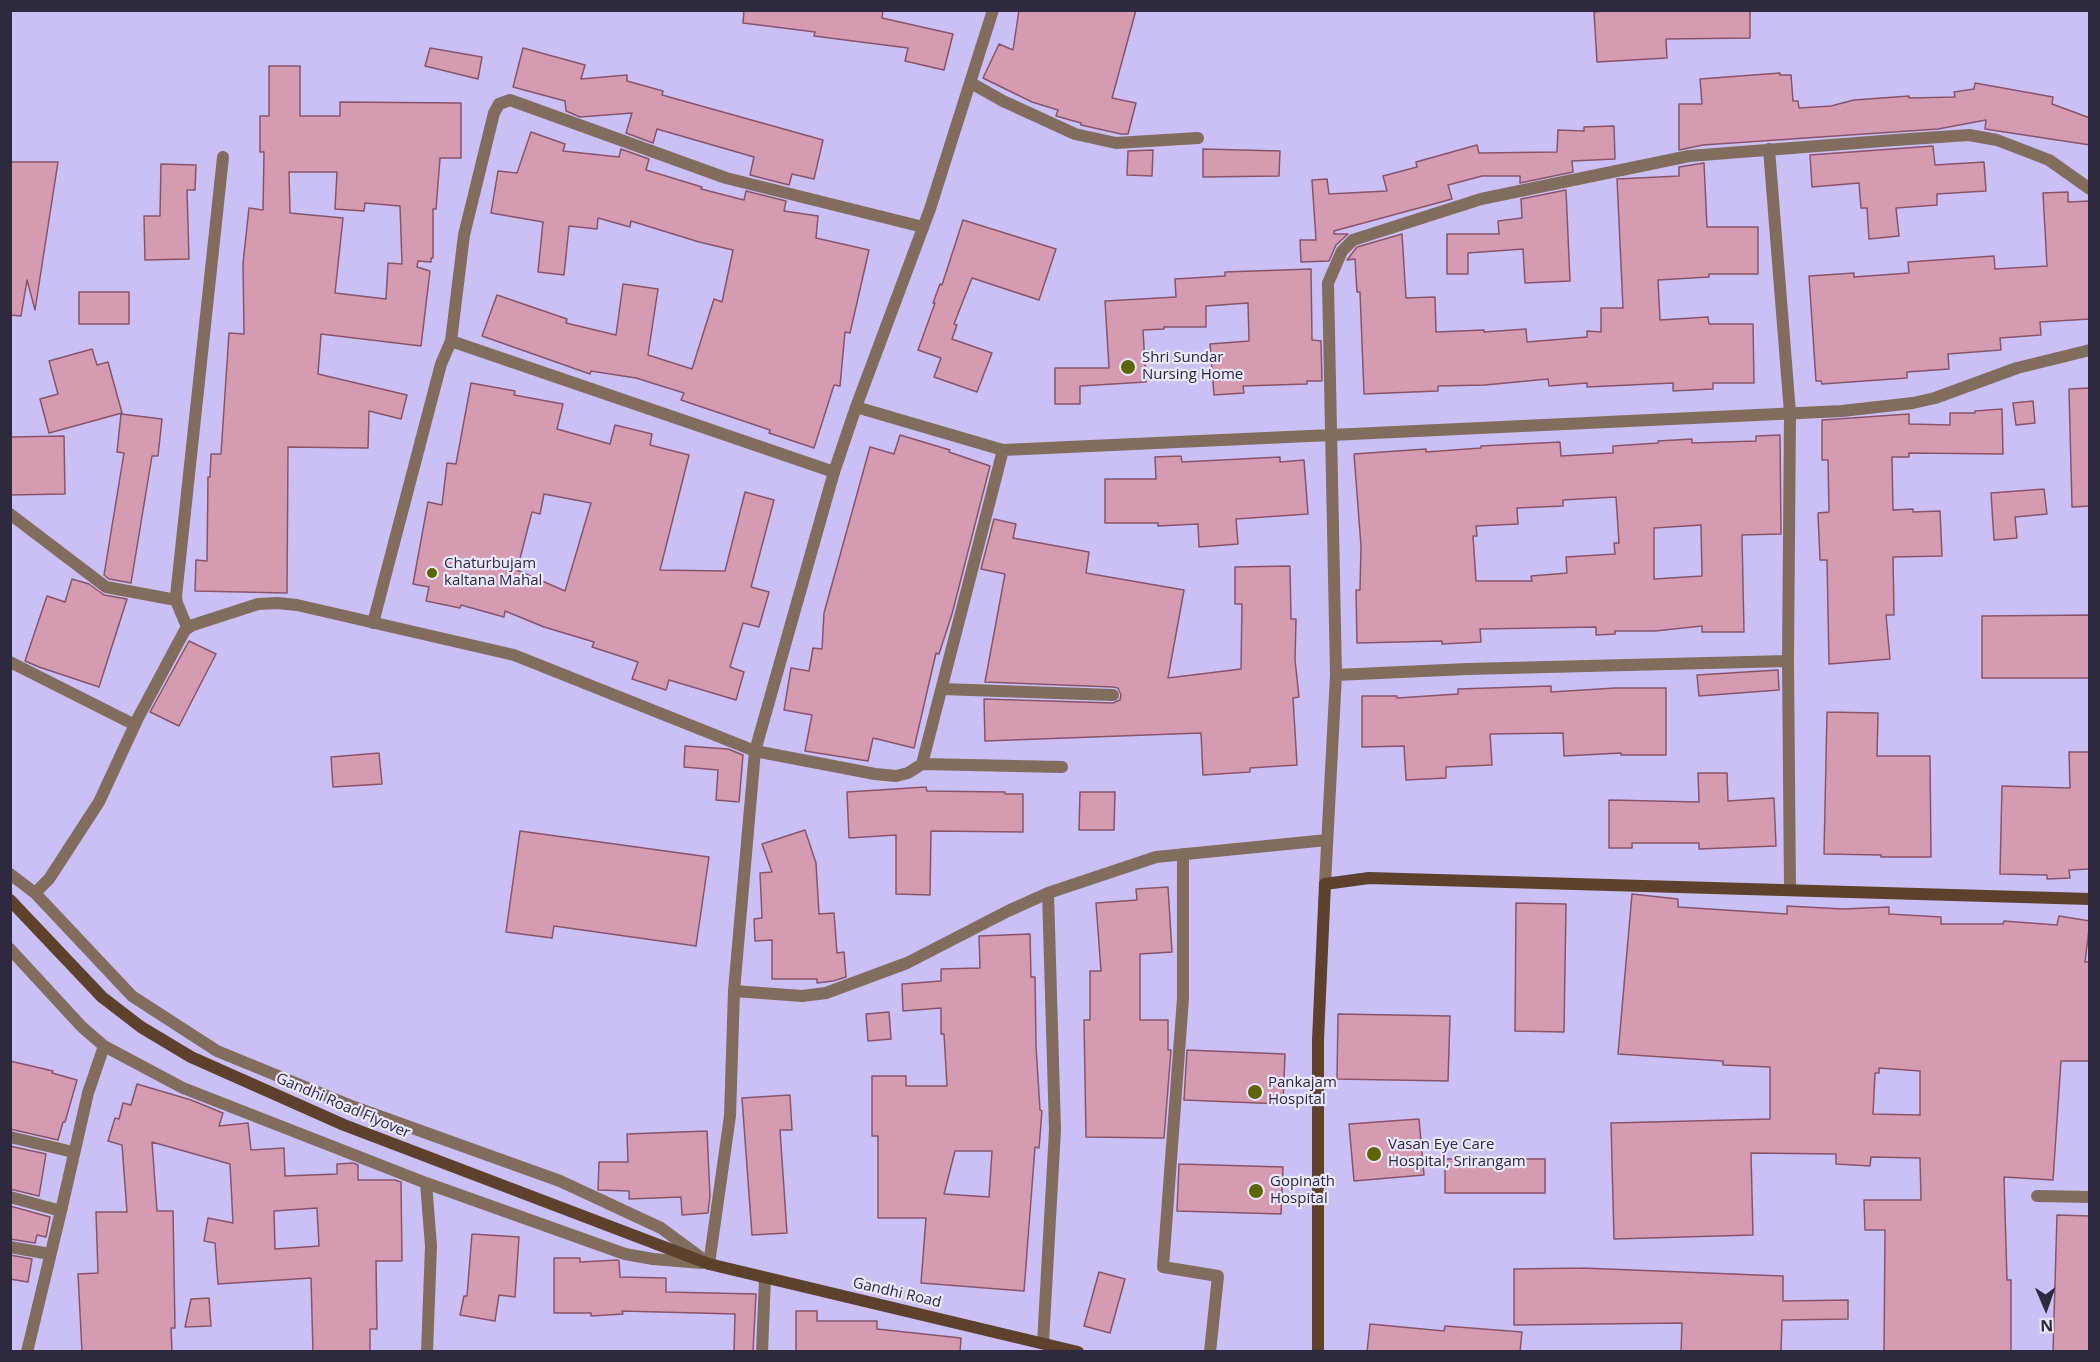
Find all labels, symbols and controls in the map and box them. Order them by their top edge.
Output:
place label: Shri Sundar Nursing Home [1142,349,1243,384]
marker: Shri Sundar Nursing Home [1119,358,1137,376]
place label: Chaturbujam kaltana Mahal [444,555,542,590]
marker: Chaturbujam kaltana Mahal [425,566,439,580]
street label: Gandhi Road Flyover [273,1070,413,1142]
place label: Pankajam Hospital [1268,1074,1337,1109]
marker: Pankajam Hospital [1246,1083,1264,1101]
place label: Vasan Eye Care Hospital, Srirangam [1388,1136,1526,1171]
marker: Vasan Eye Care Hospital, Srirangam [1365,1145,1383,1163]
place label: Gopinath Hospital [1270,1173,1335,1208]
marker: Gopinath Hospital [1247,1182,1265,1200]
street label: Gandhi Road [851,1274,943,1312]
north arrow [2016,1278,2076,1338]
text: N [2040,1315,2054,1337]

